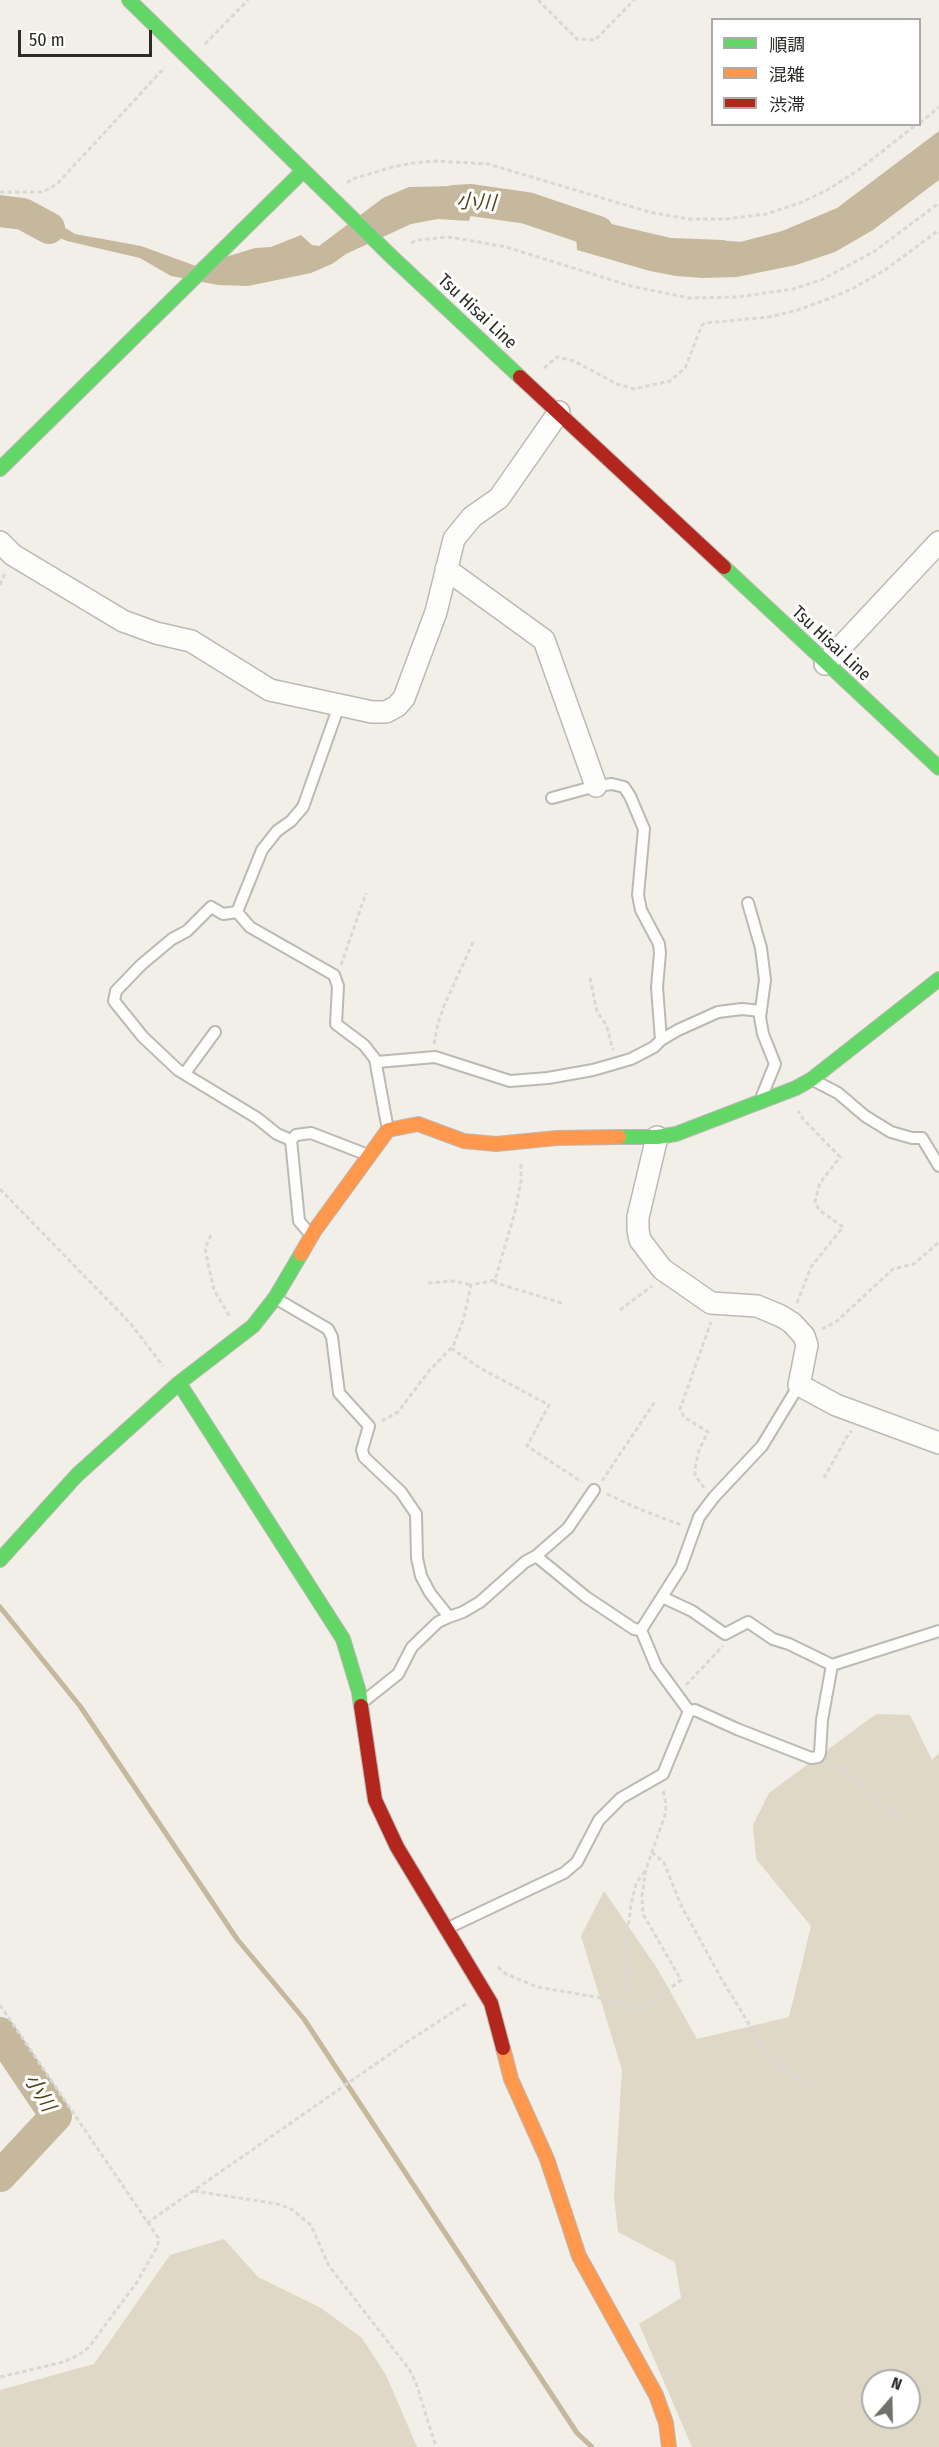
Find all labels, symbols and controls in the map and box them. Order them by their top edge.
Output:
scale bar [21,18,154,56]
legend [711,18,921,126]
text: 50 m [29,29,65,51]
text: 順調 [769,34,805,56]
text: 混雑 [769,64,805,86]
text: 渋滞 [769,94,805,116]
water label: 小川 [455,190,497,216]
street label: Tsu Hisai Line [433,270,521,354]
street label: Tsu Hisai Line [787,602,875,686]
water label: 小川 [18,2070,60,2116]
north arrow [861,2369,921,2429]
text: N [889,2373,904,2394]

